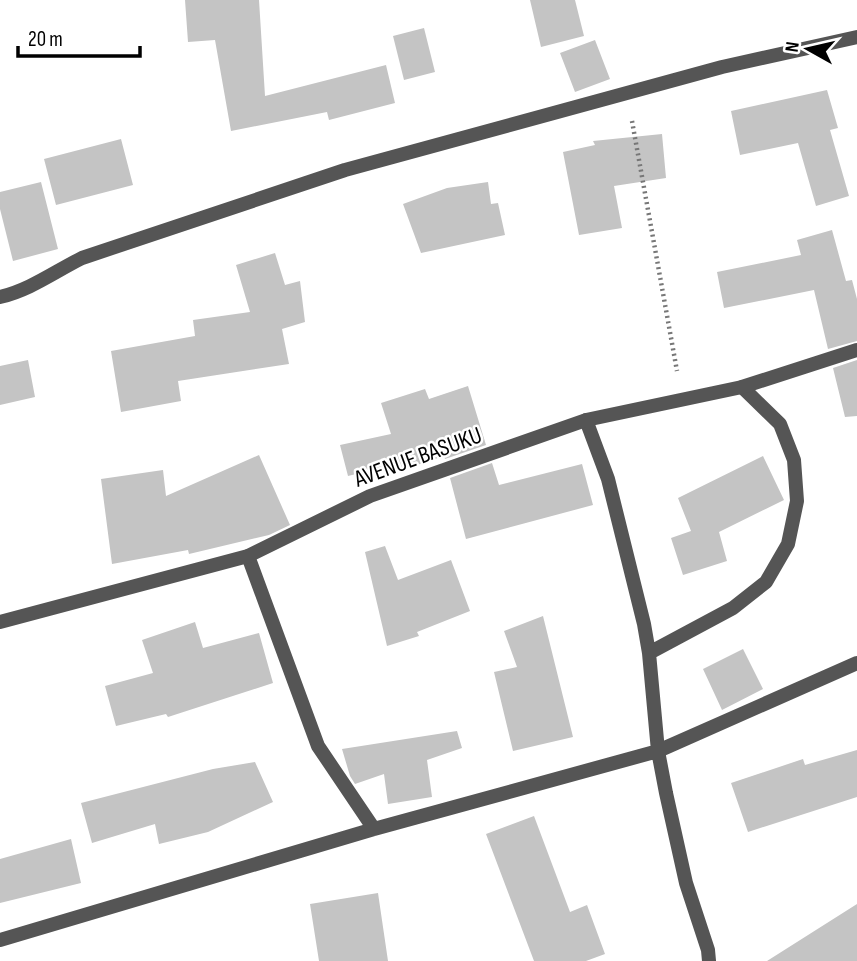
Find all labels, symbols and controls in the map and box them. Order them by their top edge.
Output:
scale bar [18,14,140,58]
north arrow [773,14,843,84]
text: 20 m [28,27,63,52]
text: N [781,40,805,53]
street label: AVENUE BASUKU [349,420,486,494]

